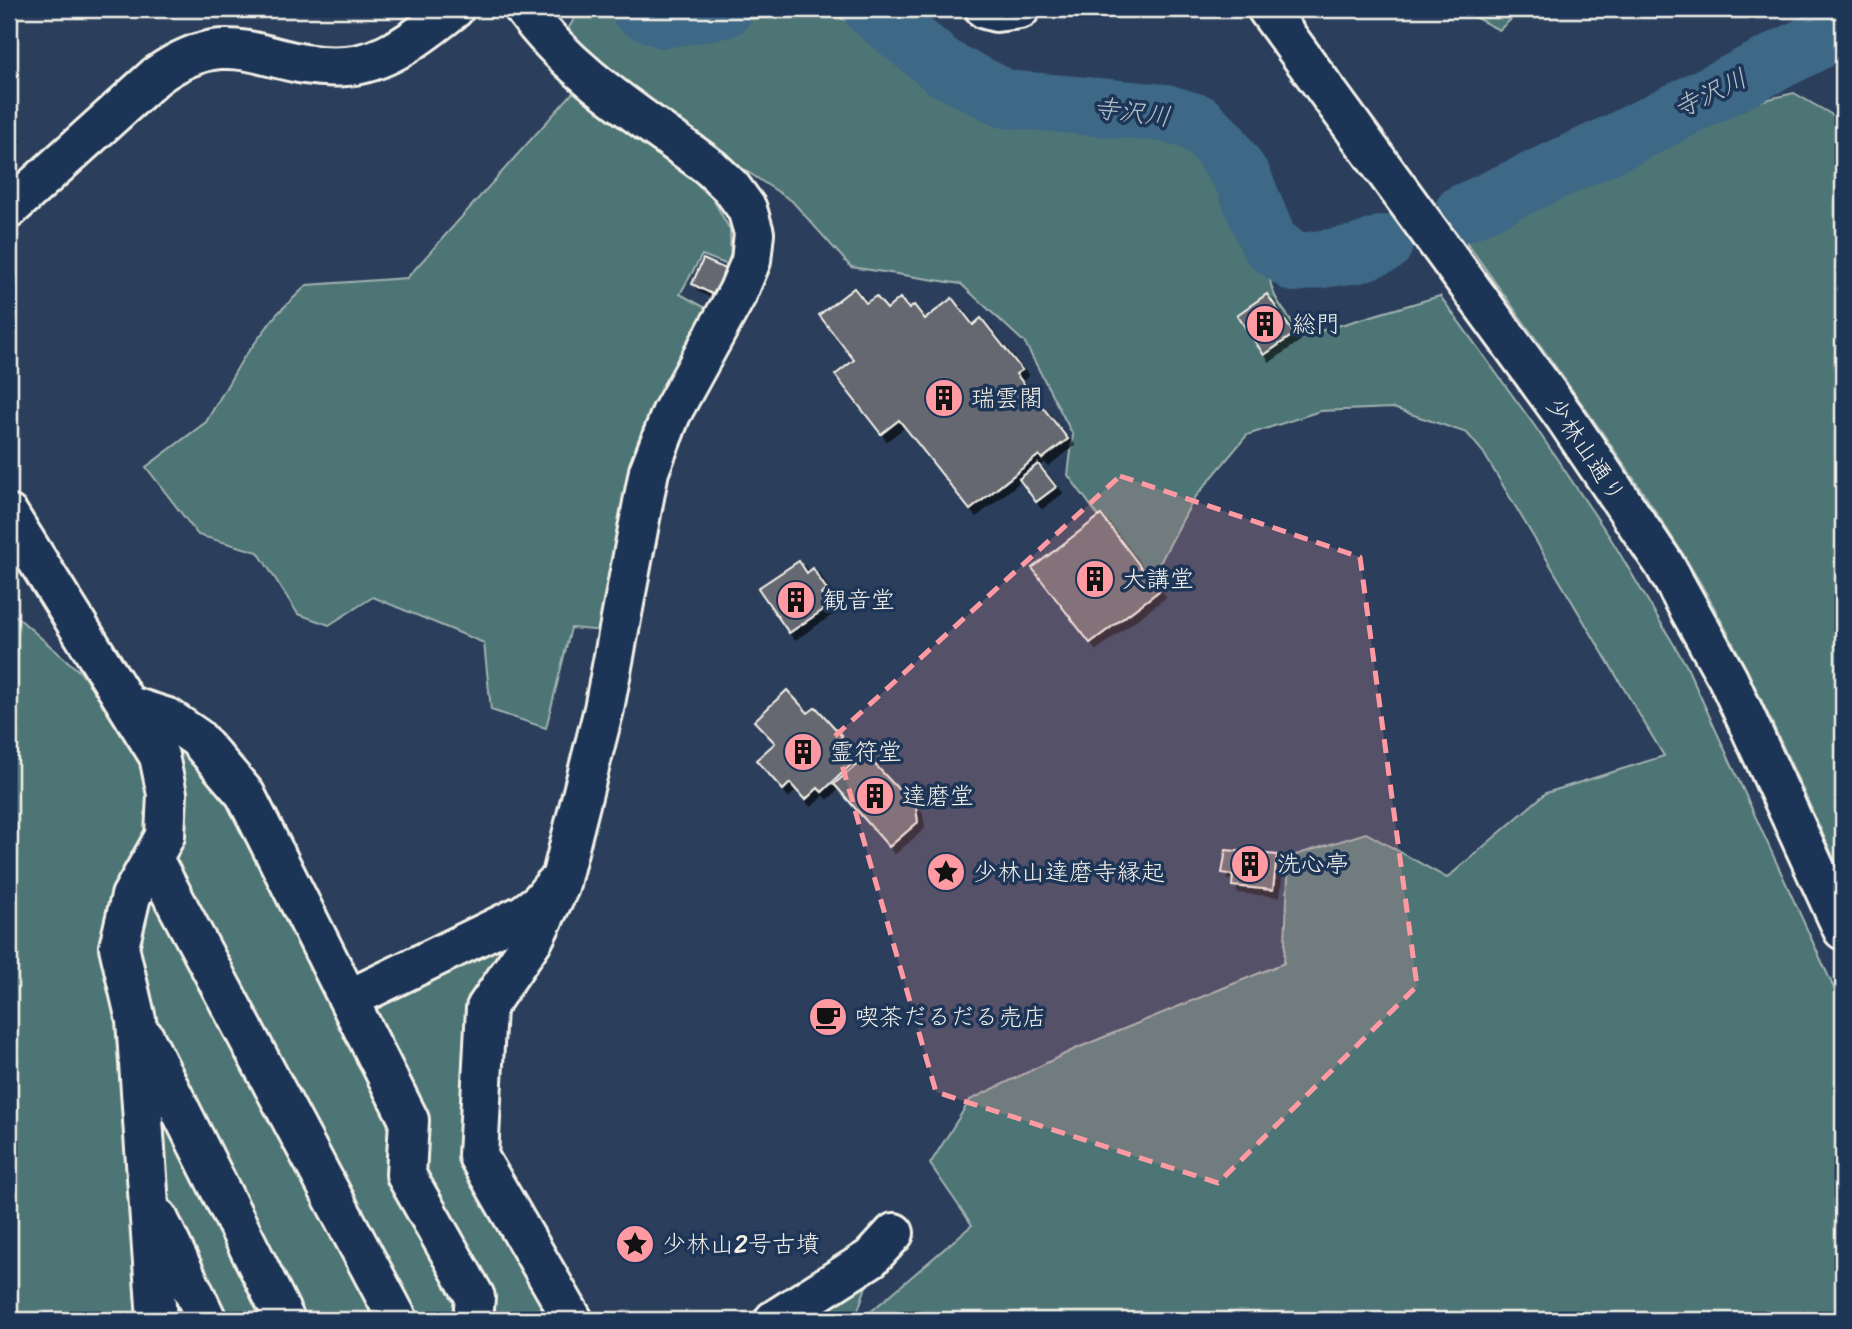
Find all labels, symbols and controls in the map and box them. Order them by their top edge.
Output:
water label: 寺沢川 [1665,55,1755,131]
water label: 寺沢川 [1090,84,1174,140]
building icon: 総門 [1244,303,1286,345]
place label: 総門 [1292,303,1340,345]
building icon: 瑞雲閣 [923,377,965,419]
place label: 瑞雲閣 [971,377,1043,419]
street label: 少林山通り [1535,389,1637,511]
building icon: 大講堂 [1074,558,1116,600]
place label: 大講堂 [1122,558,1194,600]
building icon: 観音堂 [775,579,817,621]
place label: 観音堂 [823,579,895,621]
building icon: 霊符堂 [782,731,824,773]
place label: 霊符堂 [830,731,902,773]
building icon: 達磨堂 [854,775,896,817]
place label: 達磨堂 [902,775,974,817]
building icon: 洗心亭 [1229,843,1271,885]
place label: 洗心亭 [1277,843,1349,885]
place icon: 少林山達磨寺縁起 [925,851,967,893]
place label: 少林山達磨寺縁起 [973,851,1165,893]
cafe icon: 喫茶だるだる売店 [807,996,849,1038]
place label: 喫茶だるだる売店 [855,996,1047,1038]
place icon: 少林山2号古墳 [614,1223,656,1265]
place label: 少林山2号古墳 [662,1223,820,1265]

